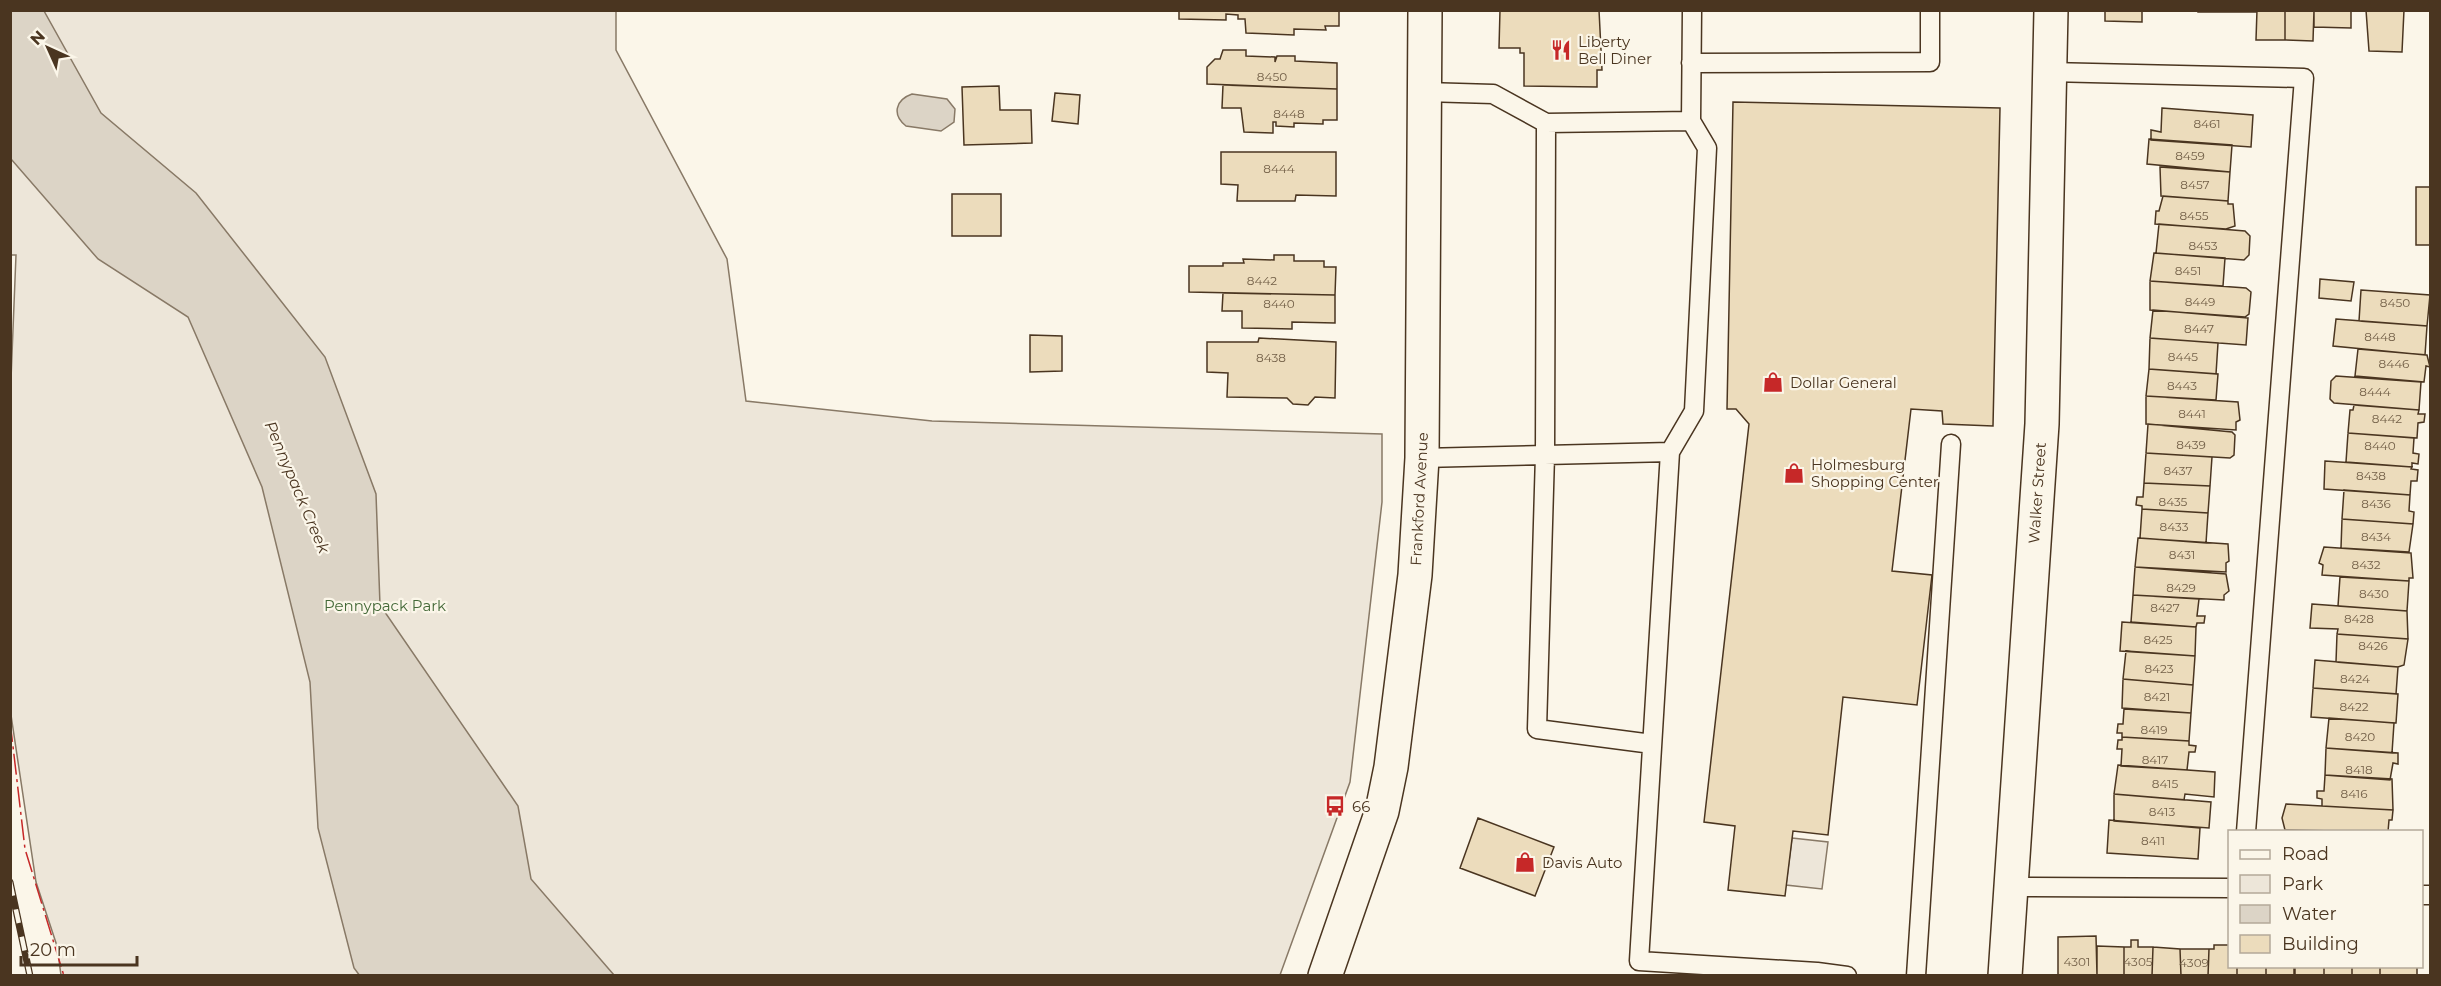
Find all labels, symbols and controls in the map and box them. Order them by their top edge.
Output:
north arrow [18,18,78,78]
text: N [26,26,49,49]
place label: Liberty Bell Diner [1578,32,1652,68]
restaurant icon: Liberty Bell Diner [1549,38,1573,62]
house number: 8450 [1257,69,1287,84]
house number: 8448 [1273,106,1305,121]
house number: 8461 [2193,116,2221,131]
house number: 8459 [2175,148,2205,163]
house number: 8444 [1263,161,1295,176]
house number: 8457 [2180,177,2210,192]
house number: 8455 [2179,208,2209,223]
house number: 8453 [2188,238,2218,253]
house number: 8451 [2175,263,2201,278]
house number: 8442 [1247,273,1277,288]
house number: 8449 [2185,294,2215,309]
house number: 8450 [2380,295,2410,310]
house number: 8440 [1263,296,1295,311]
house number: 8447 [2184,321,2214,336]
house number: 8448 [2364,329,2396,344]
house number: 8445 [2168,349,2198,364]
house number: 8438 [1256,350,1286,365]
house number: 8446 [2379,356,2409,371]
shop icon: Dollar General [1761,370,1785,394]
place label: Dollar General [1790,373,1897,392]
house number: 8443 [2167,378,2197,393]
house number: 8444 [2359,384,2391,399]
house number: 8441 [2178,406,2206,421]
house number: 8442 [2372,411,2402,426]
water label: Pennypack Creek [261,418,334,557]
street label: Frankford Avenue [1406,432,1432,566]
house number: 8439 [2176,437,2206,452]
house number: 8440 [2364,438,2396,453]
street label: Walker Street [2024,442,2050,544]
place label: Holmesburg Shopping Center [1811,455,1939,491]
shop icon: Holmesburg Shopping Center [1782,461,1806,485]
house number: 8437 [2163,463,2193,478]
house number: 8438 [2356,468,2386,483]
house number: 8435 [2159,494,2188,509]
house number: 8436 [2361,496,2391,511]
house number: 8433 [2160,519,2189,534]
house number: 8434 [2361,529,2391,544]
house number: 8431 [2169,547,2195,562]
house number: 8432 [2352,557,2381,572]
house number: 8429 [2166,580,2196,595]
house number: 8430 [2359,586,2389,601]
park label: Pennypack Park [324,596,446,615]
house number: 8427 [2150,600,2180,615]
house number: 8428 [2344,611,2374,626]
house number: 8425 [2143,632,2173,647]
house number: 8426 [2358,638,2388,653]
house number: 8423 [2144,661,2174,676]
house number: 8424 [2340,671,2370,686]
house number: 8421 [2144,689,2170,704]
house number: 8422 [2339,699,2369,714]
house number: 8419 [2141,722,2167,737]
house number: 8420 [2345,729,2375,744]
house number: 8417 [2142,752,2168,767]
house number: 8418 [2345,762,2373,777]
house number: 8415 [2152,776,2178,791]
house number: 8416 [2341,786,2367,801]
bus stop icon: 66 [1323,794,1347,818]
place label: 66 [1352,797,1370,816]
house number: 8413 [2149,804,2175,819]
legend [2228,830,2423,968]
house number: 8411 [2141,833,2165,848]
text: Road [2282,843,2329,865]
shop icon: Davis Auto [1513,850,1537,874]
place label: Davis Auto [1542,853,1622,872]
text: Park [2282,873,2323,895]
text: Water [2282,903,2337,925]
scale bar [21,929,136,967]
text: Building [2282,933,2359,955]
text: 20 m [30,939,76,961]
house number: 4301 [2064,954,2090,969]
house number: 4305 [2123,954,2153,969]
house number: 4309 [2179,955,2209,970]

